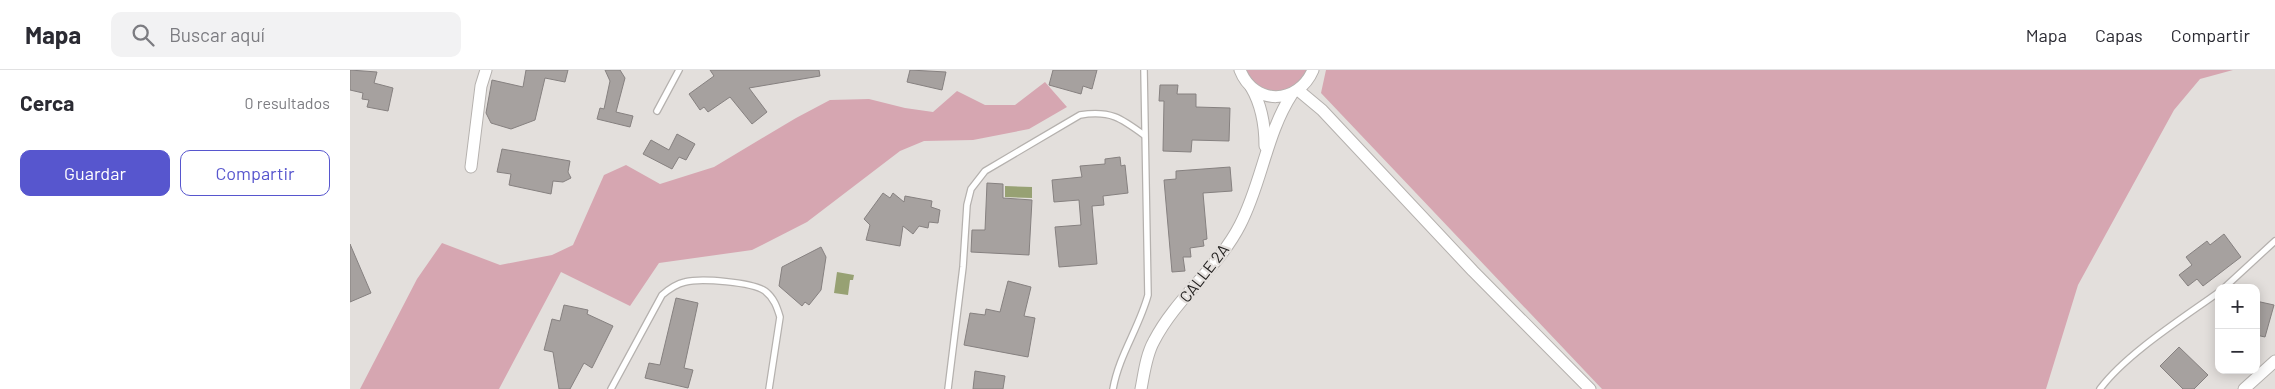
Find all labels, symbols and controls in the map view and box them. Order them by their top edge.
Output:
search box [111,12,461,57]
text: Mapa [25,20,81,49]
icon: search [129,21,157,49]
text: Buscar aquí [169,23,265,46]
text: Mapa [2026,24,2067,46]
text: Capas [2095,24,2143,46]
text: Compartir [2171,24,2250,46]
text: Cerca [20,90,74,115]
text: 0 resultados [245,93,330,112]
button: Guardar [20,150,170,196]
button: Compartir [180,150,330,196]
street label: CALLE 2A [1175,240,1232,306]
map controls [2215,284,2260,374]
button: + [2215,284,2260,329]
button: − [2215,329,2260,374]

